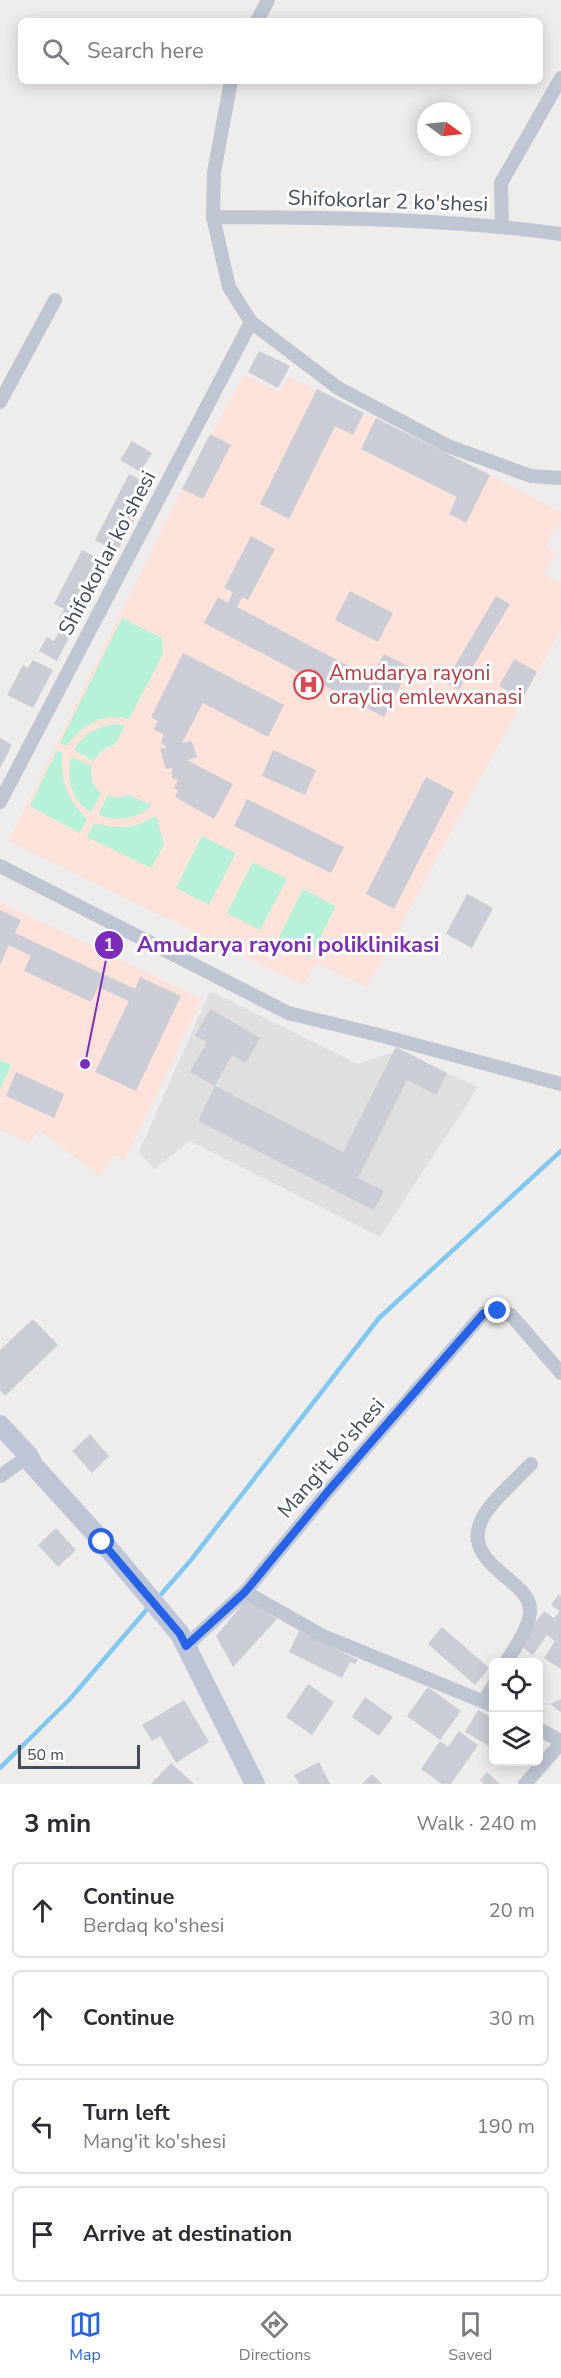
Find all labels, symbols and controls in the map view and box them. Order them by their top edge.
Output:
search box [18,18,543,84]
icon: search [39,35,72,68]
text: Search here [87,36,204,66]
north arrow [417,102,471,156]
street label: Shifokorlar 2 ko'shesi [287,184,489,218]
street label: Shifokorlar ko'shesi [52,466,162,640]
place label: Amudarya rayoni orayliq emlewxanasi [329,659,522,711]
hospital icon: Amudarya rayoni orayliq emlewxanasi [292,669,324,701]
callout: Amudarya rayoni poliklinikasi [94,925,451,965]
text: Amudarya rayoni poliklinikasi [137,930,439,960]
text: 1 [104,933,114,957]
route end [484,1297,510,1323]
street label: Mang'it ko'shesi [271,1392,391,1524]
route start [88,1528,114,1554]
map controls [489,1658,543,1766]
button: locate [489,1658,543,1712]
button: layers [489,1712,543,1766]
scale bar [18,1742,140,1770]
text: 50 m [27,1744,64,1766]
text: 3 min [24,1806,91,1841]
text: Walk · 240 m [417,1810,537,1837]
text: Continue [83,1882,174,1912]
icon: ahead [26,1894,59,1927]
text: 20 m [489,1897,535,1924]
text: Berdaq ko'shesi [83,1912,224,1939]
icon: ahead [26,2002,59,2035]
text: Continue [83,2003,174,2033]
text: 30 m [489,2005,535,2032]
text: Turn left [83,2098,170,2128]
icon: left [26,2110,59,2143]
text: 190 m [477,2113,535,2140]
text: Mang'it ko'shesi [83,2128,226,2155]
icon: arrive [26,2218,59,2251]
text: Arrive at destination [83,2219,292,2249]
tab: Map [69,2308,102,2366]
tab: Directions [239,2308,311,2366]
tab: Saved [448,2308,492,2366]

